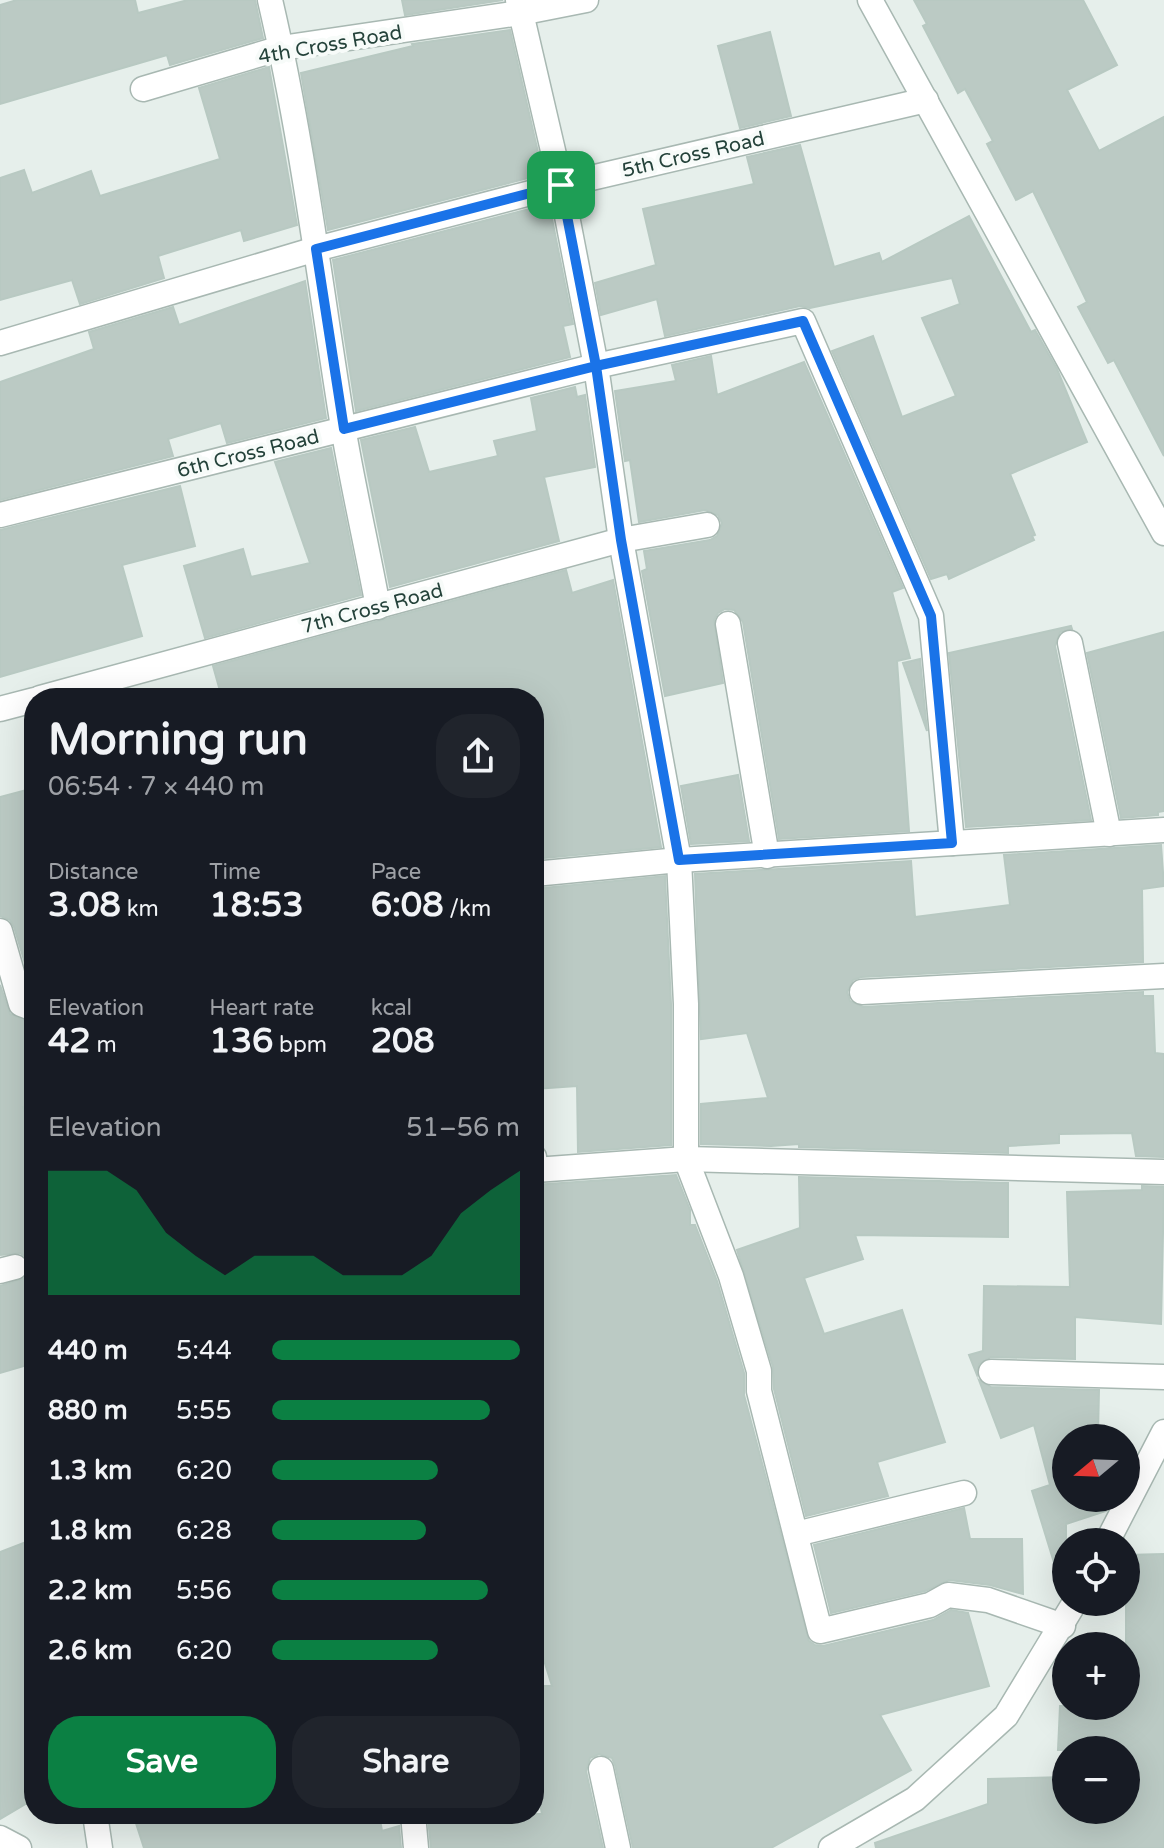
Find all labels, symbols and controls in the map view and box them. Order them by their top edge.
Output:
street label: 4th Cross Road [256,21,404,69]
street label: 5th Cross Road [620,127,767,183]
pin [527,151,595,219]
icon: arrive [539,163,583,207]
street label: 6th Cross Road [175,425,322,483]
street label: 7th Cross Road [299,579,446,639]
text: Morning run [48,714,308,767]
button: share [436,714,520,798]
text: 06:54 · 7 × 440 m [48,771,264,802]
text: Distance [48,859,139,885]
text: Time [209,859,261,885]
text: Pace [371,859,421,885]
text: 3.08 [48,885,121,926]
text: 18:53 [209,885,304,926]
text: 6:08 [371,885,444,926]
text: km [121,896,159,922]
text: /km [444,896,491,922]
text: Elevation [48,995,144,1021]
text: Heart rate [209,995,314,1021]
text: kcal [371,995,412,1021]
text: 42 [48,1021,91,1062]
text: 136 [209,1021,273,1062]
text: 208 [371,1021,435,1062]
text: m [91,1032,117,1058]
text: bpm [273,1032,327,1058]
text: Elevation [48,1112,162,1143]
text: 51–56 m [406,1112,520,1143]
text: 440 m [48,1335,128,1366]
text: 5:44 [176,1335,232,1366]
text: 880 m [48,1395,128,1426]
text: 5:55 [176,1395,232,1426]
north arrow [1052,1424,1140,1512]
map controls [1052,1424,1140,1824]
text: 1.3 km [48,1455,132,1486]
text: 6:20 [176,1455,232,1486]
text: 1.8 km [48,1515,132,1546]
text: 6:28 [176,1515,232,1546]
button: locate [1052,1528,1140,1616]
text: 2.2 km [48,1575,132,1606]
text: 5:56 [176,1575,232,1606]
button: + [1052,1632,1140,1720]
text: 2.6 km [48,1635,132,1666]
text: 6:20 [176,1635,232,1666]
button: Save [48,1716,276,1808]
button: Share [292,1716,520,1808]
button: − [1052,1736,1140,1824]

